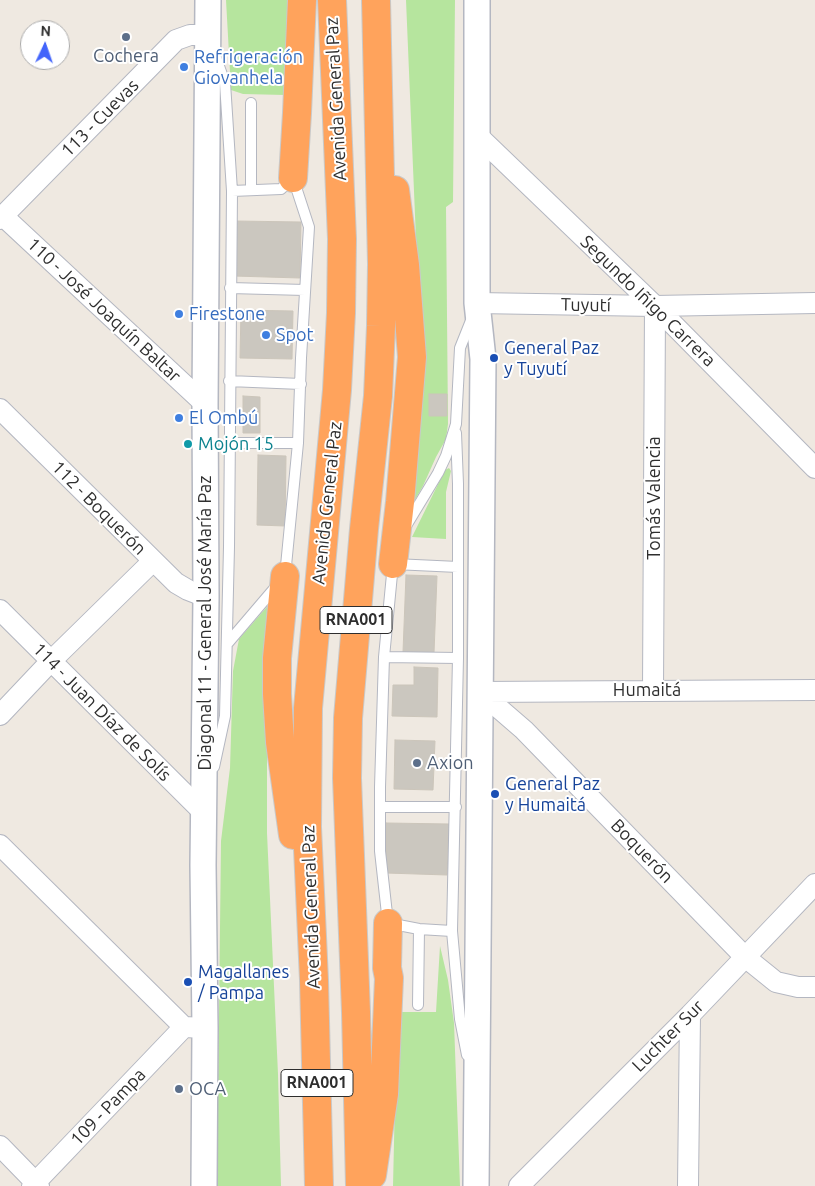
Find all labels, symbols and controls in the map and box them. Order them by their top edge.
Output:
street label: Avenida General Paz [321,17,351,181]
north arrow [20,20,70,70]
text: N [40,23,51,39]
marker: Cochera [120,31,132,43]
place label: Cochera [93,45,159,67]
place label: Refrigeración Giovanhela [194,46,303,88]
marker: Refrigeración Giovanhela [178,61,190,73]
street label: 113 - Cuevas [57,75,143,161]
street label: Segundo Iñigo Carrera [576,231,720,371]
street label: 110 - José Joaquín Baltar [23,233,185,387]
street label: Tuyutí [561,294,611,316]
place label: Firestone [189,303,265,325]
marker: Firestone [173,308,185,320]
place label: Spot [276,324,314,346]
marker: Spot [260,329,272,341]
place label: General Paz y Tuyutí [504,337,599,379]
marker: General Paz y Tuyutí [488,352,500,364]
place label: El Ombú [189,407,258,429]
marker: El Ombú [173,412,185,424]
street label: Avenida General Paz [308,420,346,586]
place label: Mojón 15 [198,433,274,455]
street label: Tomás Valencia [643,436,665,560]
marker: Mojón 15 [182,438,194,450]
street label: 112 - Boquerón [47,456,151,560]
street label: Diagonal 11 - General José María Paz [194,475,216,771]
road number: RNA001 [320,606,392,634]
street label: 114 - Juan Díaz de Solís [28,638,176,786]
street label: Humaitá [613,679,681,701]
place label: Axion [427,752,473,774]
marker: Axion [411,757,423,769]
place label: General Paz y Humaitá [505,773,600,816]
marker: General Paz y Humaitá [489,788,501,800]
street label: Boquerón [606,815,678,887]
street label: Avenida General Paz [297,825,325,989]
place label: Magallanes / Pampa [198,961,289,1004]
marker: Magallanes / Pampa [182,976,194,988]
street label: Luchter Sur [628,996,708,1076]
street label: 109 - Pampa [66,1064,150,1150]
road number: RNA001 [281,1070,353,1096]
place label: OCA [189,1078,226,1100]
marker: OCA [173,1083,185,1095]

